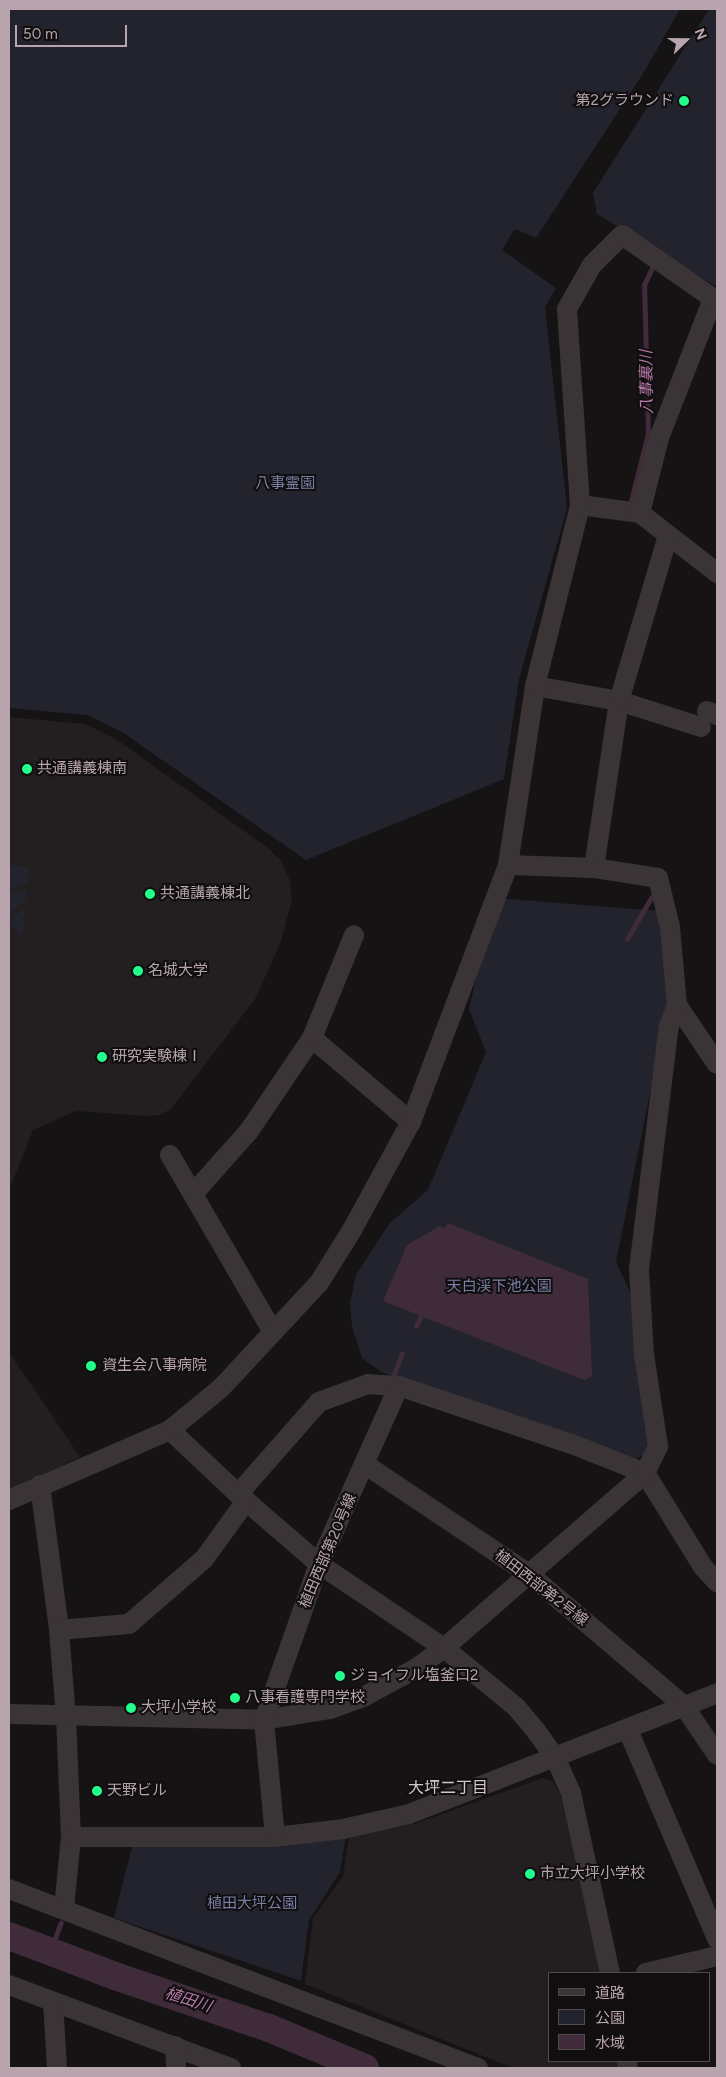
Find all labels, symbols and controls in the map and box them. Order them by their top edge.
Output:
scale bar [18,15,130,47]
north arrow [661,15,711,65]
text: 50 m [23,25,58,43]
text: N [690,26,710,42]
place label: 第2グラウンド [576,92,674,110]
marker: 第2グラウンド [678,95,690,107]
water label: 八事裏川 [637,350,657,414]
park label: 八事霊園 [255,475,315,493]
place label: 共通講義棟南 [37,760,127,778]
marker: 共通講義棟南 [21,763,33,775]
place label: 共通講義棟北 [160,885,250,903]
marker: 共通講義棟北 [144,888,156,900]
place label: 名城大学 [148,962,208,980]
marker: 名城大学 [132,965,144,977]
place label: 研究実験棟Ⅰ [112,1048,202,1066]
marker: 研究実験棟Ⅰ [96,1051,108,1063]
park label: 天白渓下池公園 [447,1278,551,1296]
place label: 資生会八事病院 [102,1357,207,1375]
marker: 資生会八事病院 [84,1359,98,1373]
street label: 植田西部第20号線 [296,1491,360,1611]
street label: 植田西部第2号線 [491,1546,591,1630]
place label: ジョイフル塩釜口2 [350,1667,478,1685]
marker: ジョイフル塩釜口2 [334,1670,346,1682]
place label: 八事看護専門学校 [245,1689,365,1707]
marker: 八事看護専門学校 [229,1692,241,1704]
place label: 大坪小学校 [141,1699,216,1717]
marker: 大坪小学校 [125,1702,137,1714]
district label: 大坪二丁目 [408,1778,488,1798]
place label: 天野ビル [107,1782,167,1800]
marker: 天野ビル [91,1785,103,1797]
place label: 市立大坪小学校 [540,1865,645,1883]
marker: 市立大坪小学校 [524,1868,536,1880]
park label: 植田大坪公園 [207,1895,297,1913]
legend [548,1972,711,2062]
water label: 植田川 [162,1983,214,2017]
text: 道路 [595,1984,625,2002]
text: 公園 [595,2009,625,2027]
text: 水域 [595,2034,625,2052]

